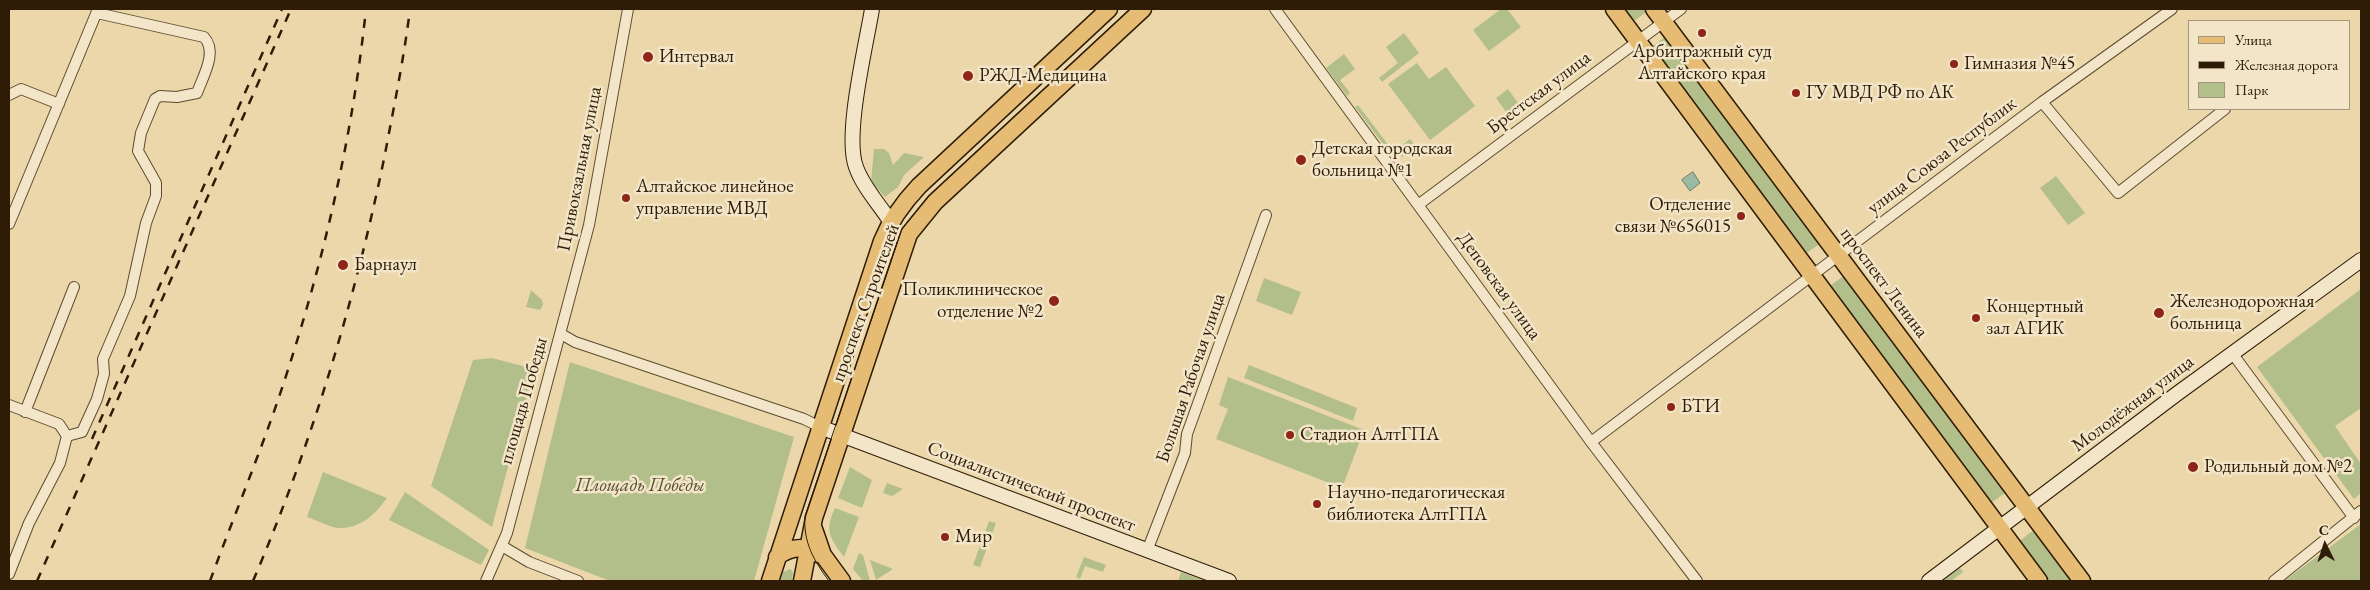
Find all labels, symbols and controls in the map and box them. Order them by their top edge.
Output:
legend [2188,20,2350,110]
marker: Арбитражный суд Алтайского края [1696,27,1708,39]
text: Улица [2235,30,2272,49]
place label: Арбитражный суд Алтайского края [1632,41,1772,85]
place label: Интервал [659,46,734,68]
street label: Брестская улица [1483,47,1595,139]
marker: Интервал [641,50,655,64]
place label: Гимназия №45 [1964,53,2075,75]
text: Железная дорога [2235,55,2338,74]
marker: Гимназия №45 [1948,58,1960,70]
place label: РЖД-Медицина [979,65,1107,87]
marker: РЖД-Медицина [961,69,975,83]
text: Парк [2235,80,2268,99]
place label: ГУ МВД РФ по АК [1806,82,1954,104]
street label: Привокзальная улица [553,85,607,253]
marker: ГУ МВД РФ по АК [1790,87,1802,99]
street label: улица Союза Республик [1863,92,2021,220]
place label: Детская городская больница №1 [1312,138,1453,182]
marker: Детская городская больница №1 [1294,153,1308,167]
place label: Алтайское линейное управление МВД [636,176,794,220]
marker: Алтайское линейное управление МВД [620,192,632,204]
place label: Отделение связи №656015 [1615,194,1731,238]
marker: Отделение связи №656015 [1735,210,1747,222]
street label: проспект Строителей [827,221,905,385]
street label: проспект Ленина [1835,223,1933,343]
street label: Деповская улица [1452,227,1546,345]
place label: Барнаул [354,254,417,276]
marker: Барнаул [336,258,350,272]
place label: Поликлиническое отделение №2 [902,279,1043,323]
street label: Большая Рабочая улица [1151,290,1231,466]
place label: Железнодорожная больница [2170,291,2314,335]
marker: Поликлиническое отделение №2 [1047,294,1061,308]
place label: Концертный зал АГИК [1986,296,2084,340]
marker: Железнодорожная больница [2152,306,2166,320]
marker: Концертный зал АГИК [1970,312,1982,324]
street label: площадь Победы [495,335,553,467]
street label: Молодёжная улица [2067,351,2199,457]
place label: БТИ [1681,396,1720,418]
marker: БТИ [1665,401,1677,413]
place label: Стадион АлтГПА [1300,424,1439,446]
marker: Стадион АлтГПА [1284,429,1296,441]
street label: Социалистический проспект [924,437,1138,537]
place label: Родильный дом №2 [2204,456,2352,478]
marker: Родильный дом №2 [2186,460,2200,474]
park label: Площадь Победы [575,475,705,497]
place label: Научно-педагогическая библиотека АлтГПА [1327,482,1505,526]
marker: Научно-педагогическая библиотека АлтГПА [1311,498,1323,510]
north arrow [2300,520,2350,570]
text: С [2318,521,2330,539]
place label: Мир [955,526,992,548]
marker: Мир [939,531,951,543]

